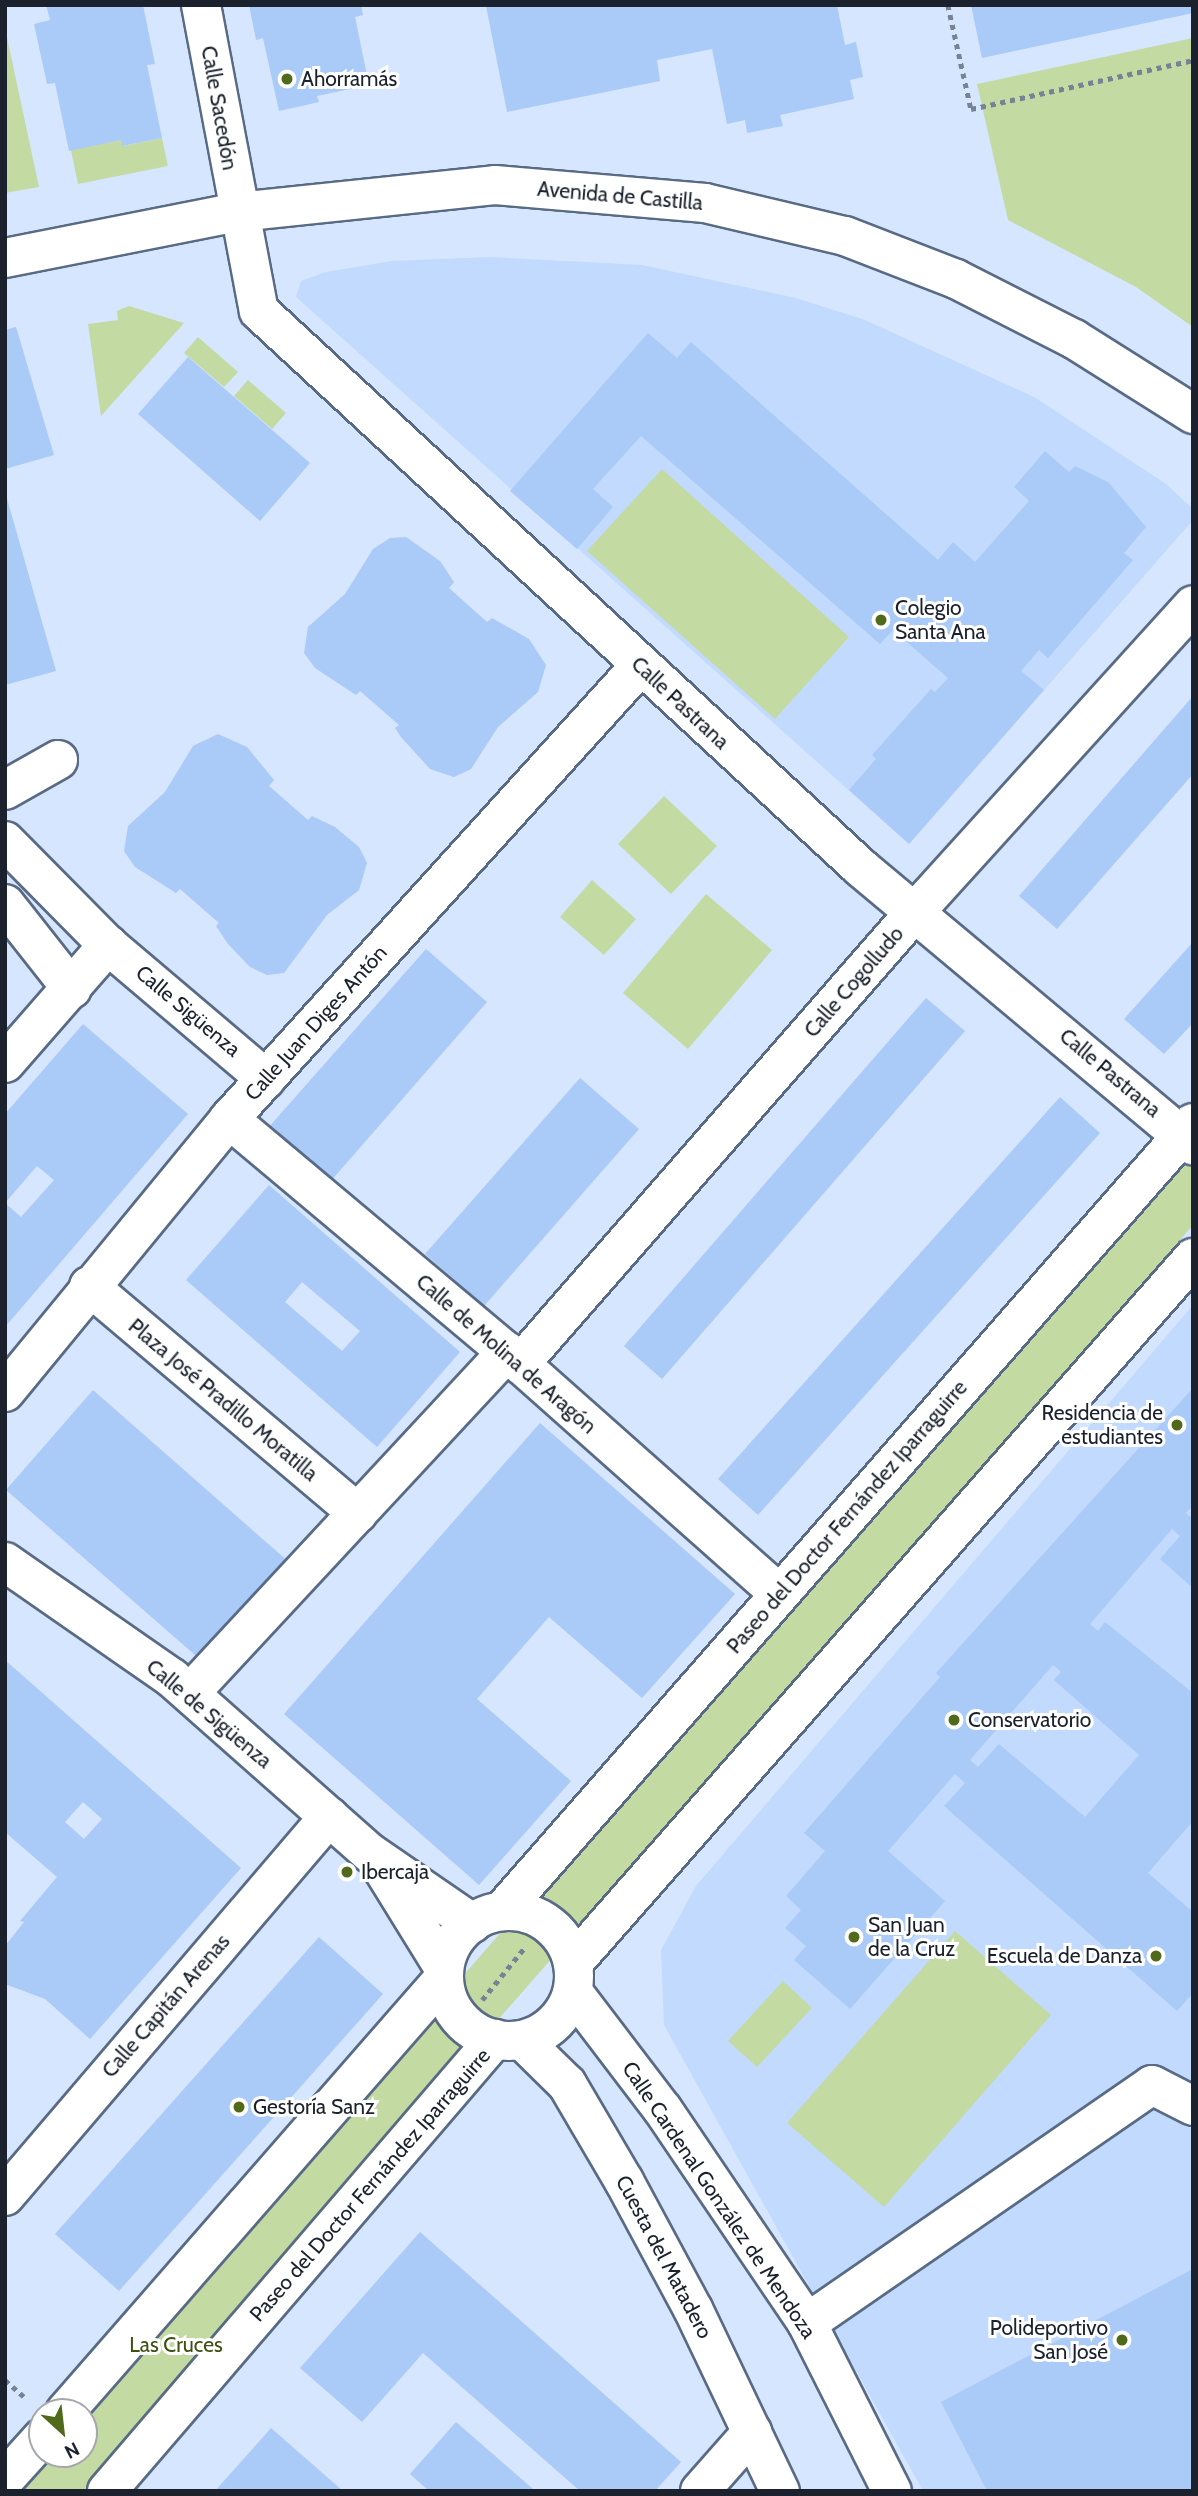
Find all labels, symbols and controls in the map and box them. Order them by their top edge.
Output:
street label: Calle Sacedón [196,44,242,172]
place label: Ahorramás [301,66,397,92]
marker: Ahorramás [279,71,295,87]
street label: Avenida de Castilla [536,176,704,216]
place label: Colegio Santa Ana [895,595,986,645]
marker: Colegio Santa Ana [873,612,889,628]
street label: Calle Pastrana [626,651,734,755]
street label: Calle Cogolludo [799,921,909,1043]
street label: Calle Juan Diges Antón [240,940,392,1106]
street label: Calle Sigüenza [131,960,245,1062]
street label: Calle Pastrana [1054,1023,1166,1123]
street label: Calle de Molina de Aragón [411,1269,601,1439]
street label: Plaza José Pradillo Moratilla [123,1313,323,1487]
street label: Paseo del Doctor Fernández Iparraguirre [722,1375,972,1659]
place label: Residencia de estudiantes [1041,1400,1163,1450]
marker: Residencia de estudiantes [1169,1417,1185,1433]
street label: Calle de Sigüenza [141,1654,277,1774]
place label: Conservatorio [968,1707,1091,1733]
marker: Conservatorio [946,1712,962,1728]
place label: Ibercaja [361,1859,429,1885]
marker: Ibercaja [339,1864,355,1880]
place label: San Juan de la Cruz [868,1912,955,1962]
street label: Calle Capitán Arenas [97,1929,235,2083]
marker: San Juan de la Cruz [846,1929,862,1945]
place label: Escuela de Danza [987,1943,1142,1969]
marker: Escuela de Danza [1148,1948,1164,1964]
street label: Paseo del Doctor Fernández Iparraguirre [245,2043,495,2327]
street label: Calle Cardenal González de Mendoza [617,2057,821,2343]
place label: Gestoría Sanz [253,2094,375,2120]
marker: Gestoría Sanz [231,2099,247,2115]
street label: Cuesta del Matadero [610,2171,718,2343]
place label: Polideportivo San José [990,2315,1108,2365]
park label: Las Cruces [129,2332,223,2358]
marker: Polideportivo San José [1114,2332,1130,2348]
north arrow [28,2398,98,2468]
text: N [61,2437,83,2464]

